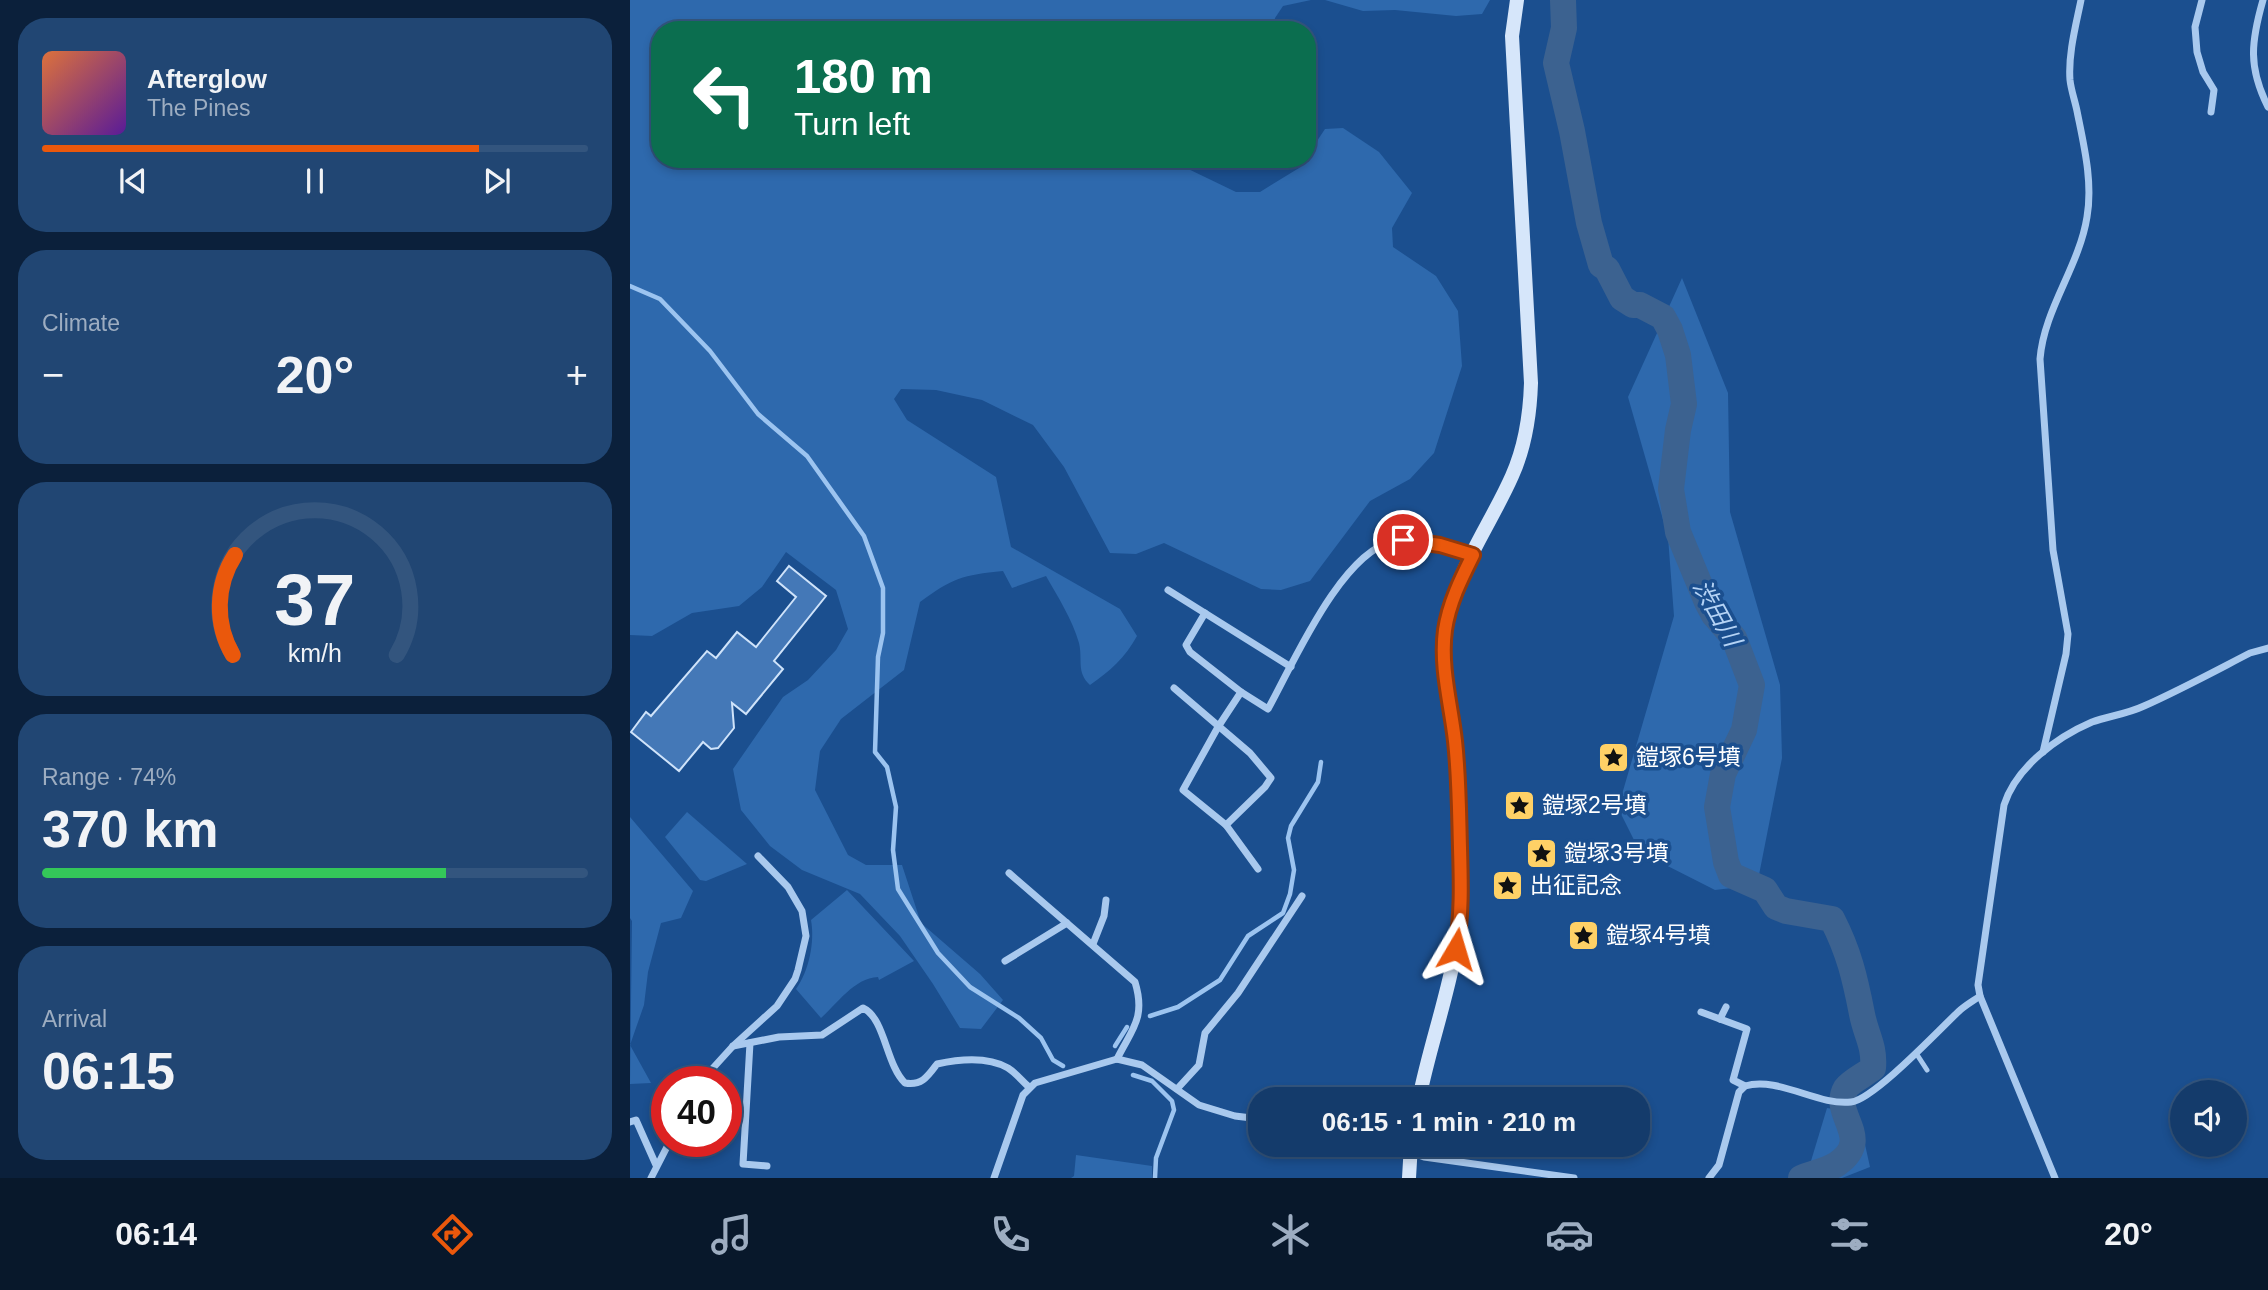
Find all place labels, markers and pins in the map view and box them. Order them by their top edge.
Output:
pin [1373,510,1433,570]
place icon: 鎧塚6号墳 [1596,740,1630,774]
place label: 鎧塚6号墳 [1636,744,1741,770]
place icon: 鎧塚2号墳 [1502,788,1536,822]
place label: 鎧塚2号墳 [1542,792,1647,818]
place icon: 鎧塚3号墳 [1524,836,1558,870]
place label: 鎧塚3号墳 [1564,840,1669,866]
place icon: 出征記念 [1490,868,1524,902]
place label: 出征記念 [1530,872,1622,898]
place icon: 鎧塚4号墳 [1566,918,1600,952]
place label: 鎧塚4号墳 [1606,922,1711,948]

